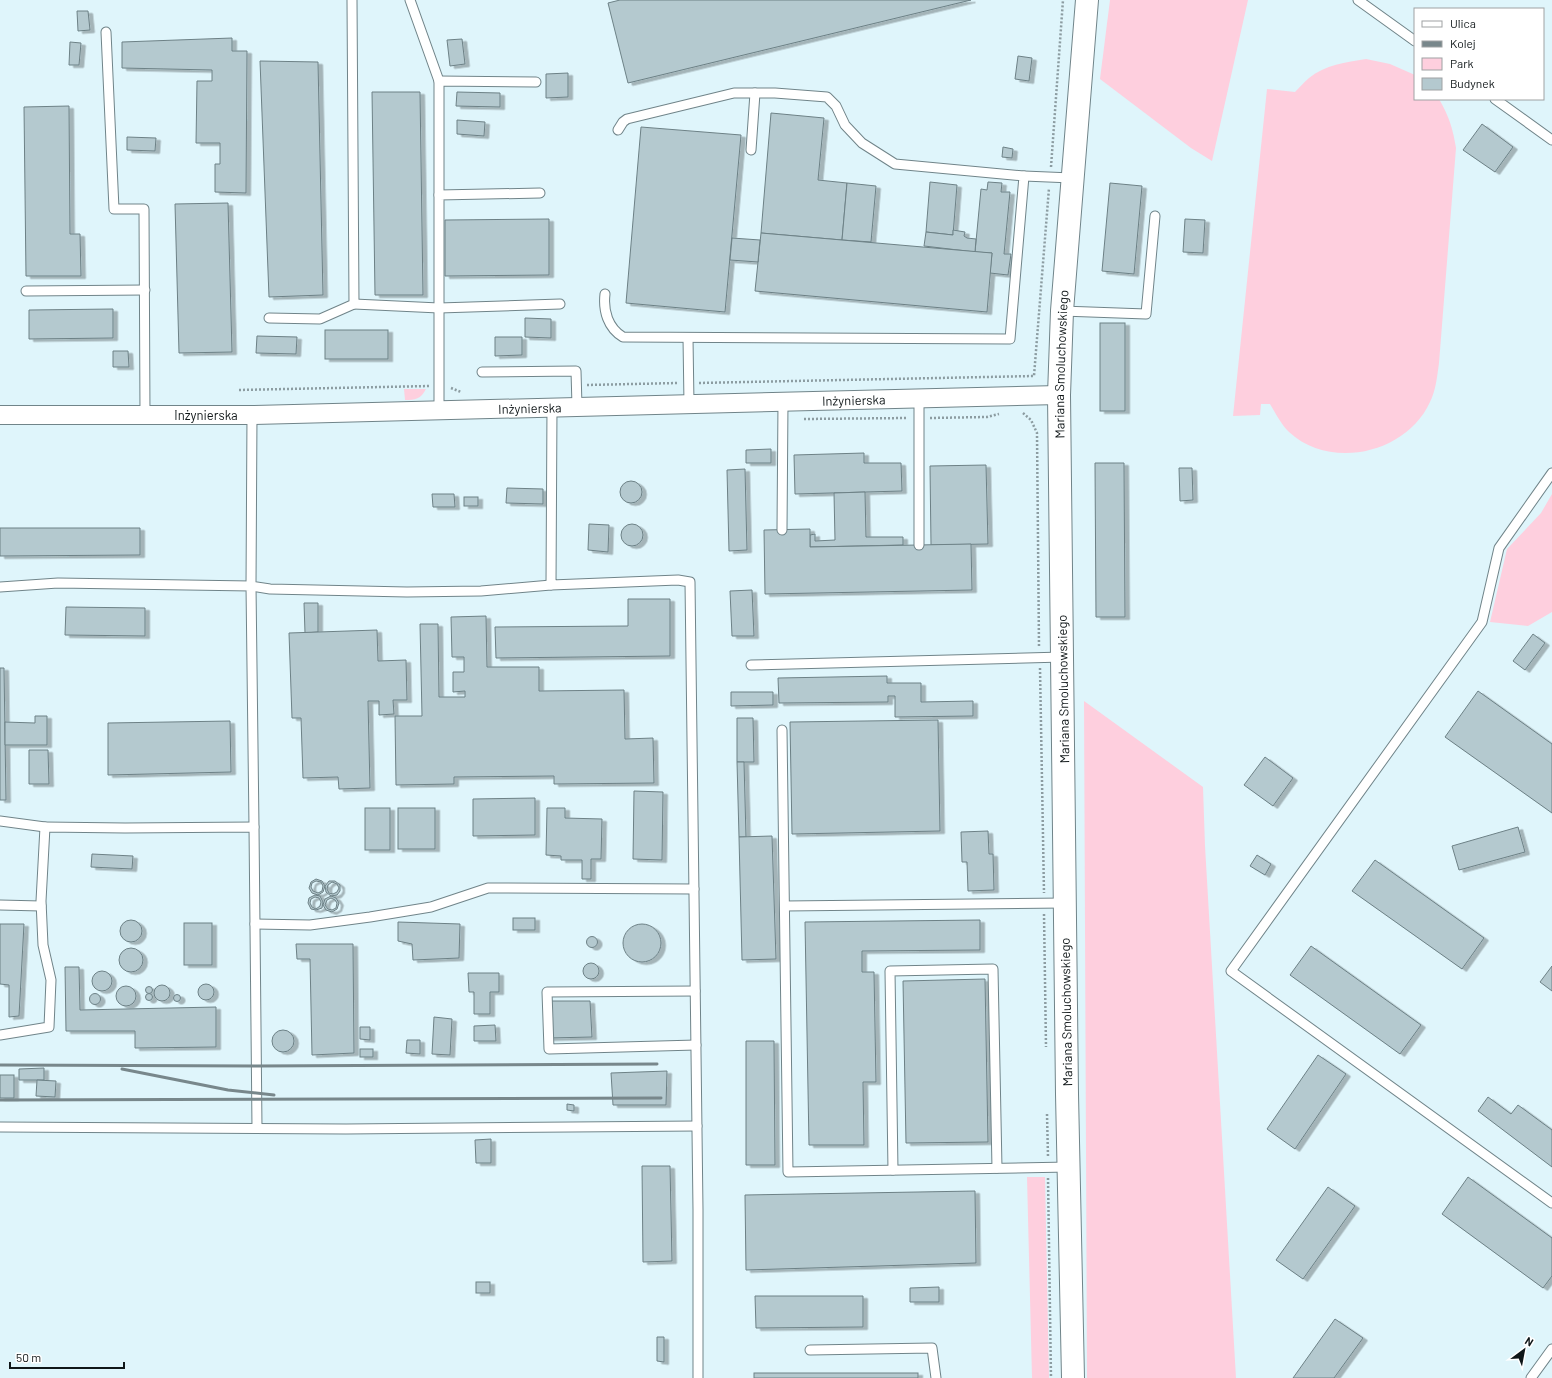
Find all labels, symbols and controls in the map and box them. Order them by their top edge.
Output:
legend [1414,8,1544,100]
text: Ulica [1450,16,1476,30]
text: Kolej [1450,36,1476,50]
text: Park [1450,56,1474,70]
text: Budynek [1450,76,1495,90]
street label: Mariana Smoluchowskiego [1051,289,1072,439]
street label: Inżynierska [822,391,886,409]
street label: Inżynierska [498,399,562,417]
street label: Inżynierska [174,407,238,423]
street label: Mariana Smoluchowskiego [1054,615,1072,763]
street label: Mariana Smoluchowskiego [1057,938,1075,1086]
north arrow [1504,1330,1544,1370]
text: N [1523,1334,1536,1349]
scale bar [10,1344,124,1370]
text: 50 m [16,1350,41,1364]

